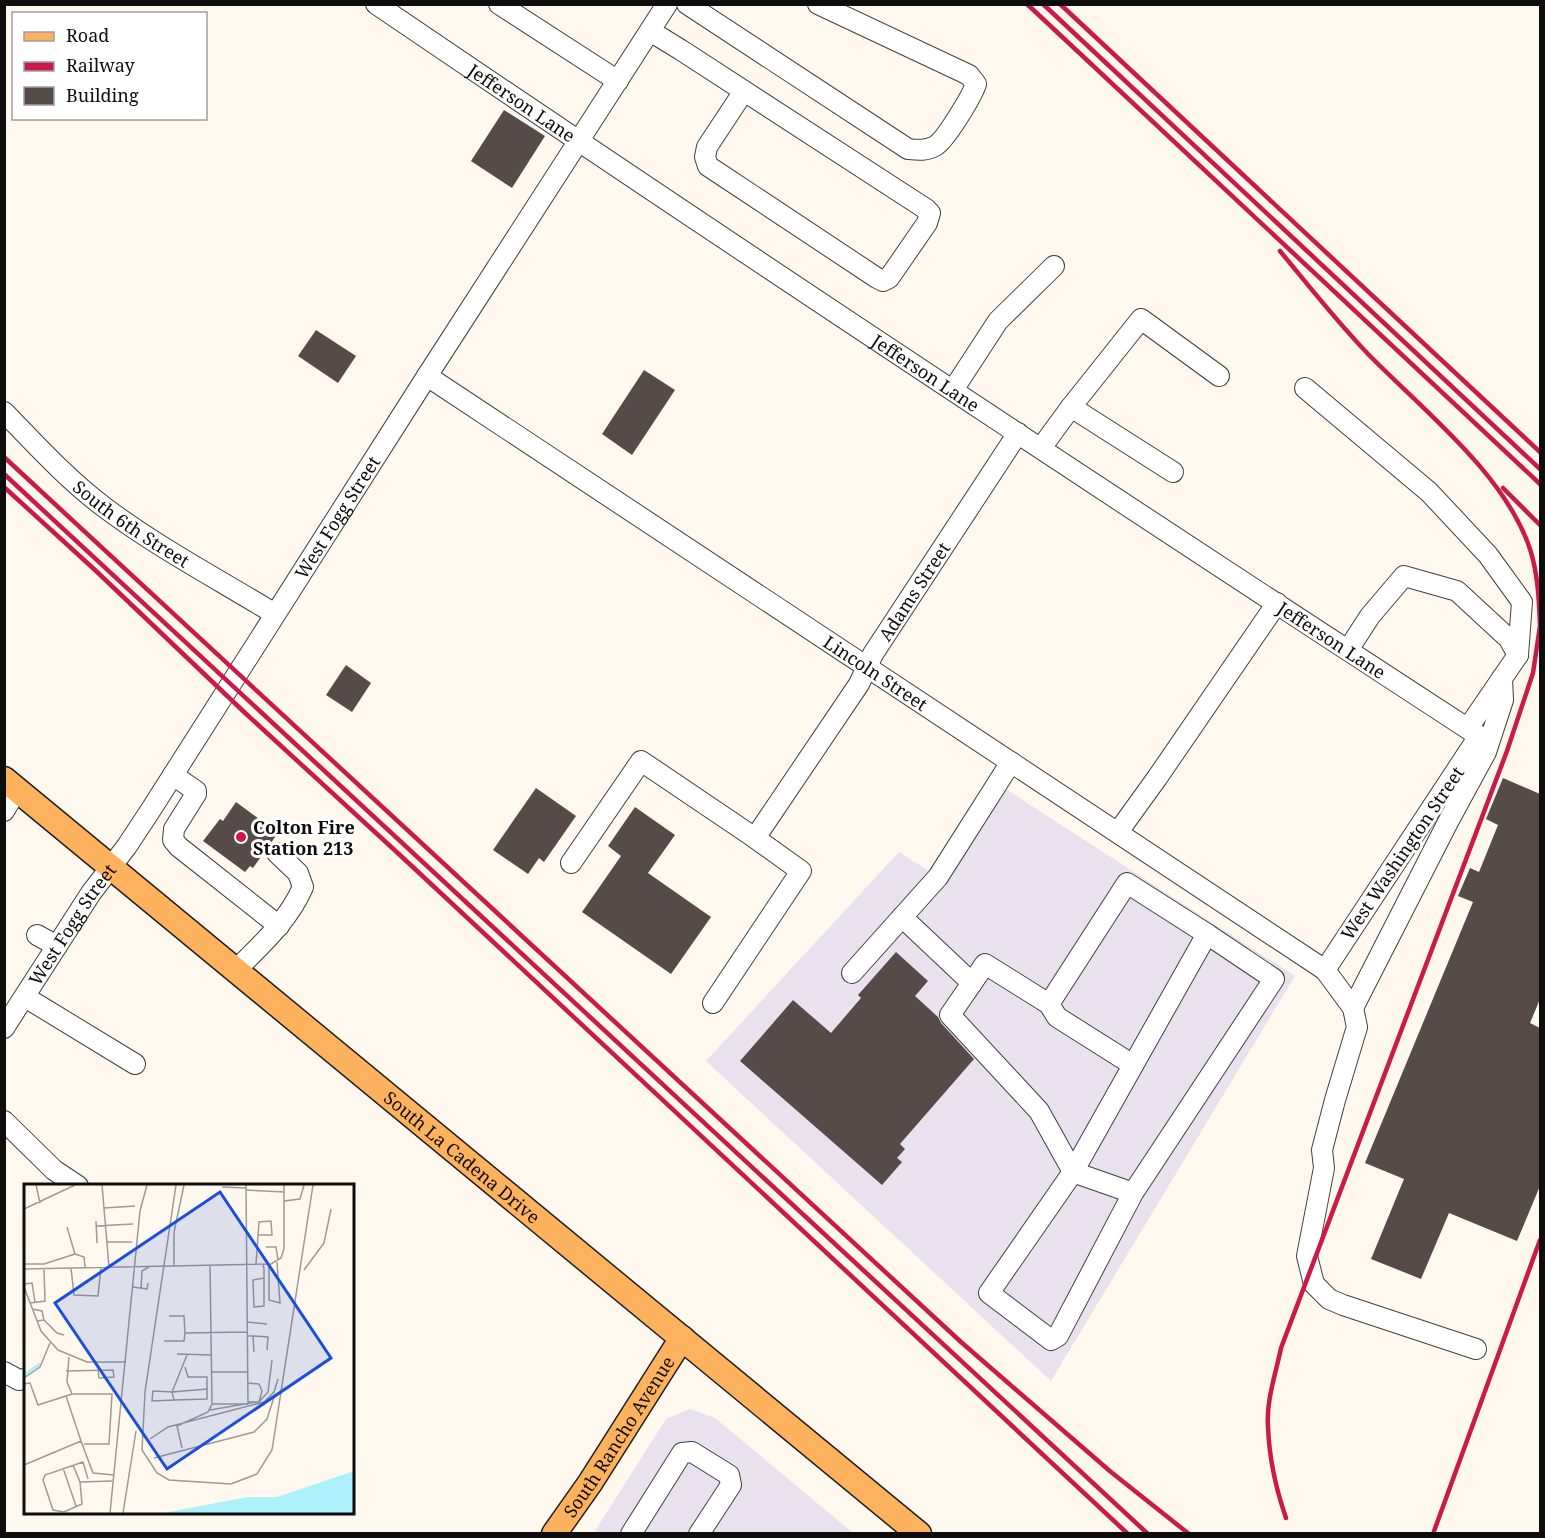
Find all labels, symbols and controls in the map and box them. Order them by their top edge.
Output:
legend [12,12,207,120]
text: Road [66,23,109,47]
text: Railway [66,53,136,77]
street label: Jefferson Lane [463,57,580,147]
text: Building [66,83,139,107]
street label: Jefferson Lane [866,328,984,417]
street label: West Fogg Street [289,451,385,583]
street label: South 6th Street [68,475,194,573]
street label: Adams Street [873,537,955,646]
street label: Jefferson Lane [1272,595,1390,684]
street label: Lincoln Street [819,630,932,716]
street label: West Washington Street [1335,762,1469,944]
place label: Colton Fire Station 213 [253,815,355,860]
marker: Colton Fire Station 213 [234,830,248,844]
street label: West Fogg Street [23,859,121,990]
street label: South La Cadena Drive [379,1085,545,1229]
inset map [24,1184,354,1514]
street label: South Rancho Avenue [558,1351,680,1522]

